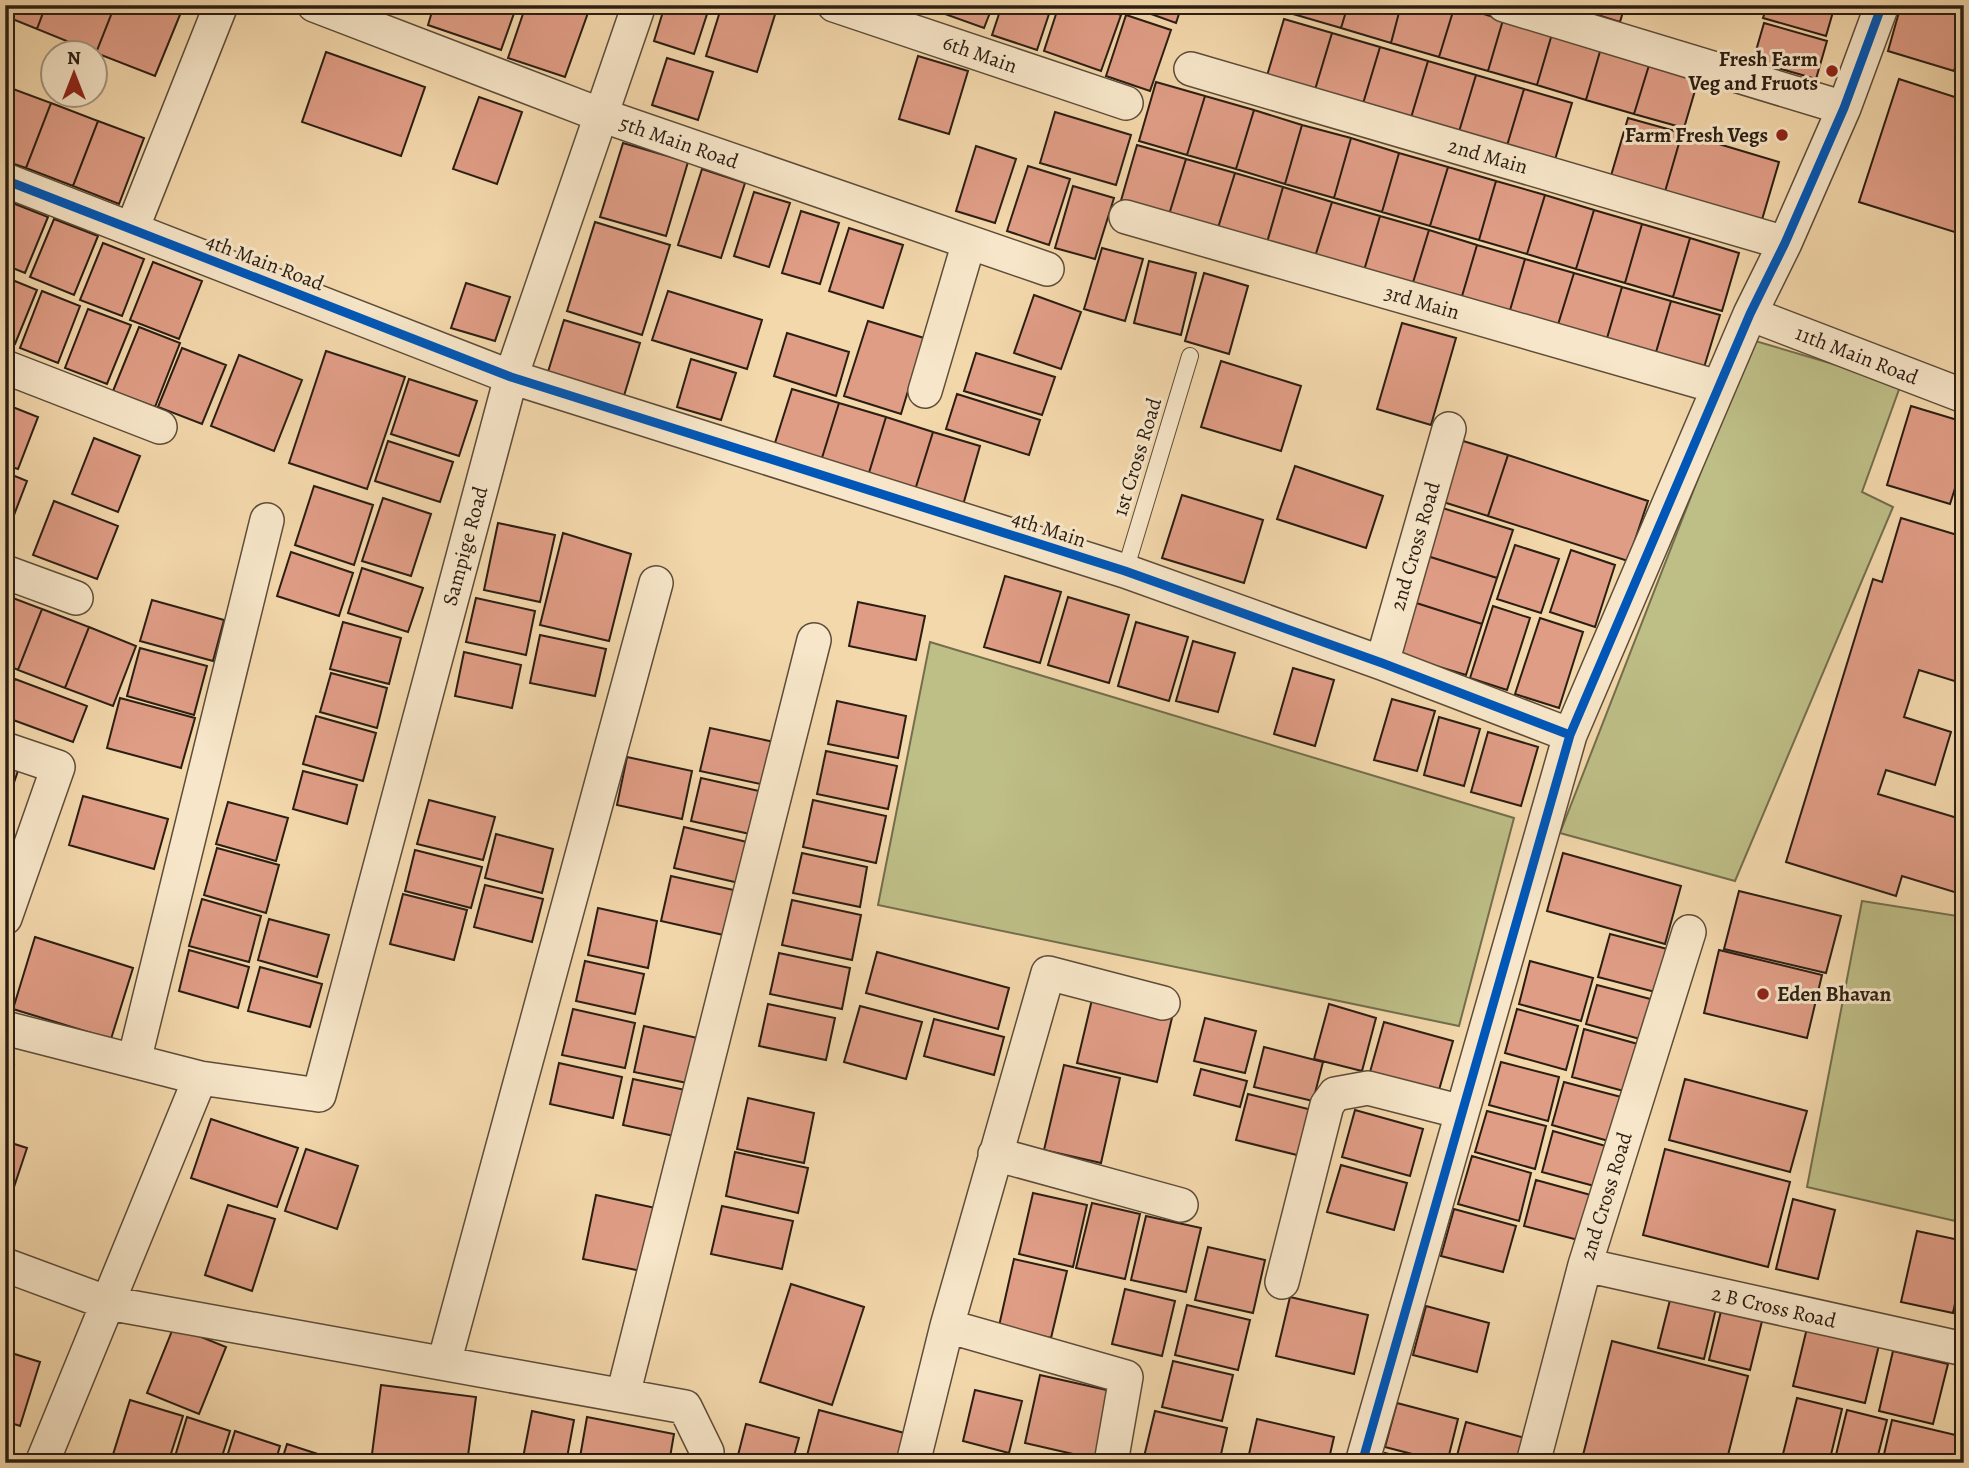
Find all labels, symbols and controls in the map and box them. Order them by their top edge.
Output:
street label: 6th Main [939,28,1021,80]
north arrow [38,38,108,108]
text: N [67,45,81,71]
place label: Fresh Farm Veg and Fruots [1687,45,1818,97]
marker: Fresh Farm Veg and Fruots [1824,63,1840,79]
street label: 5th Main Road [616,109,743,176]
place label: Farm Fresh Vegs [1625,121,1768,149]
marker: Farm Fresh Vegs [1774,127,1790,143]
street label: 2nd Main [1445,131,1531,181]
street label: 4th Main Road [202,227,329,298]
street label: 3rd Main [1381,278,1463,326]
street label: 11th Main Road [1792,319,1923,392]
street label: 1st Cross Road [1106,394,1169,520]
street label: 2nd Cross Road [1383,478,1447,614]
street label: Sampige Road [436,482,495,609]
street label: 4th Main [1008,504,1090,554]
place label: Eden Bhavan [1777,980,1892,1008]
marker: Eden Bhavan [1755,986,1771,1002]
street label: 2nd Cross Road [1573,1128,1639,1264]
street label: 2 B Cross Road [1709,1279,1840,1335]

